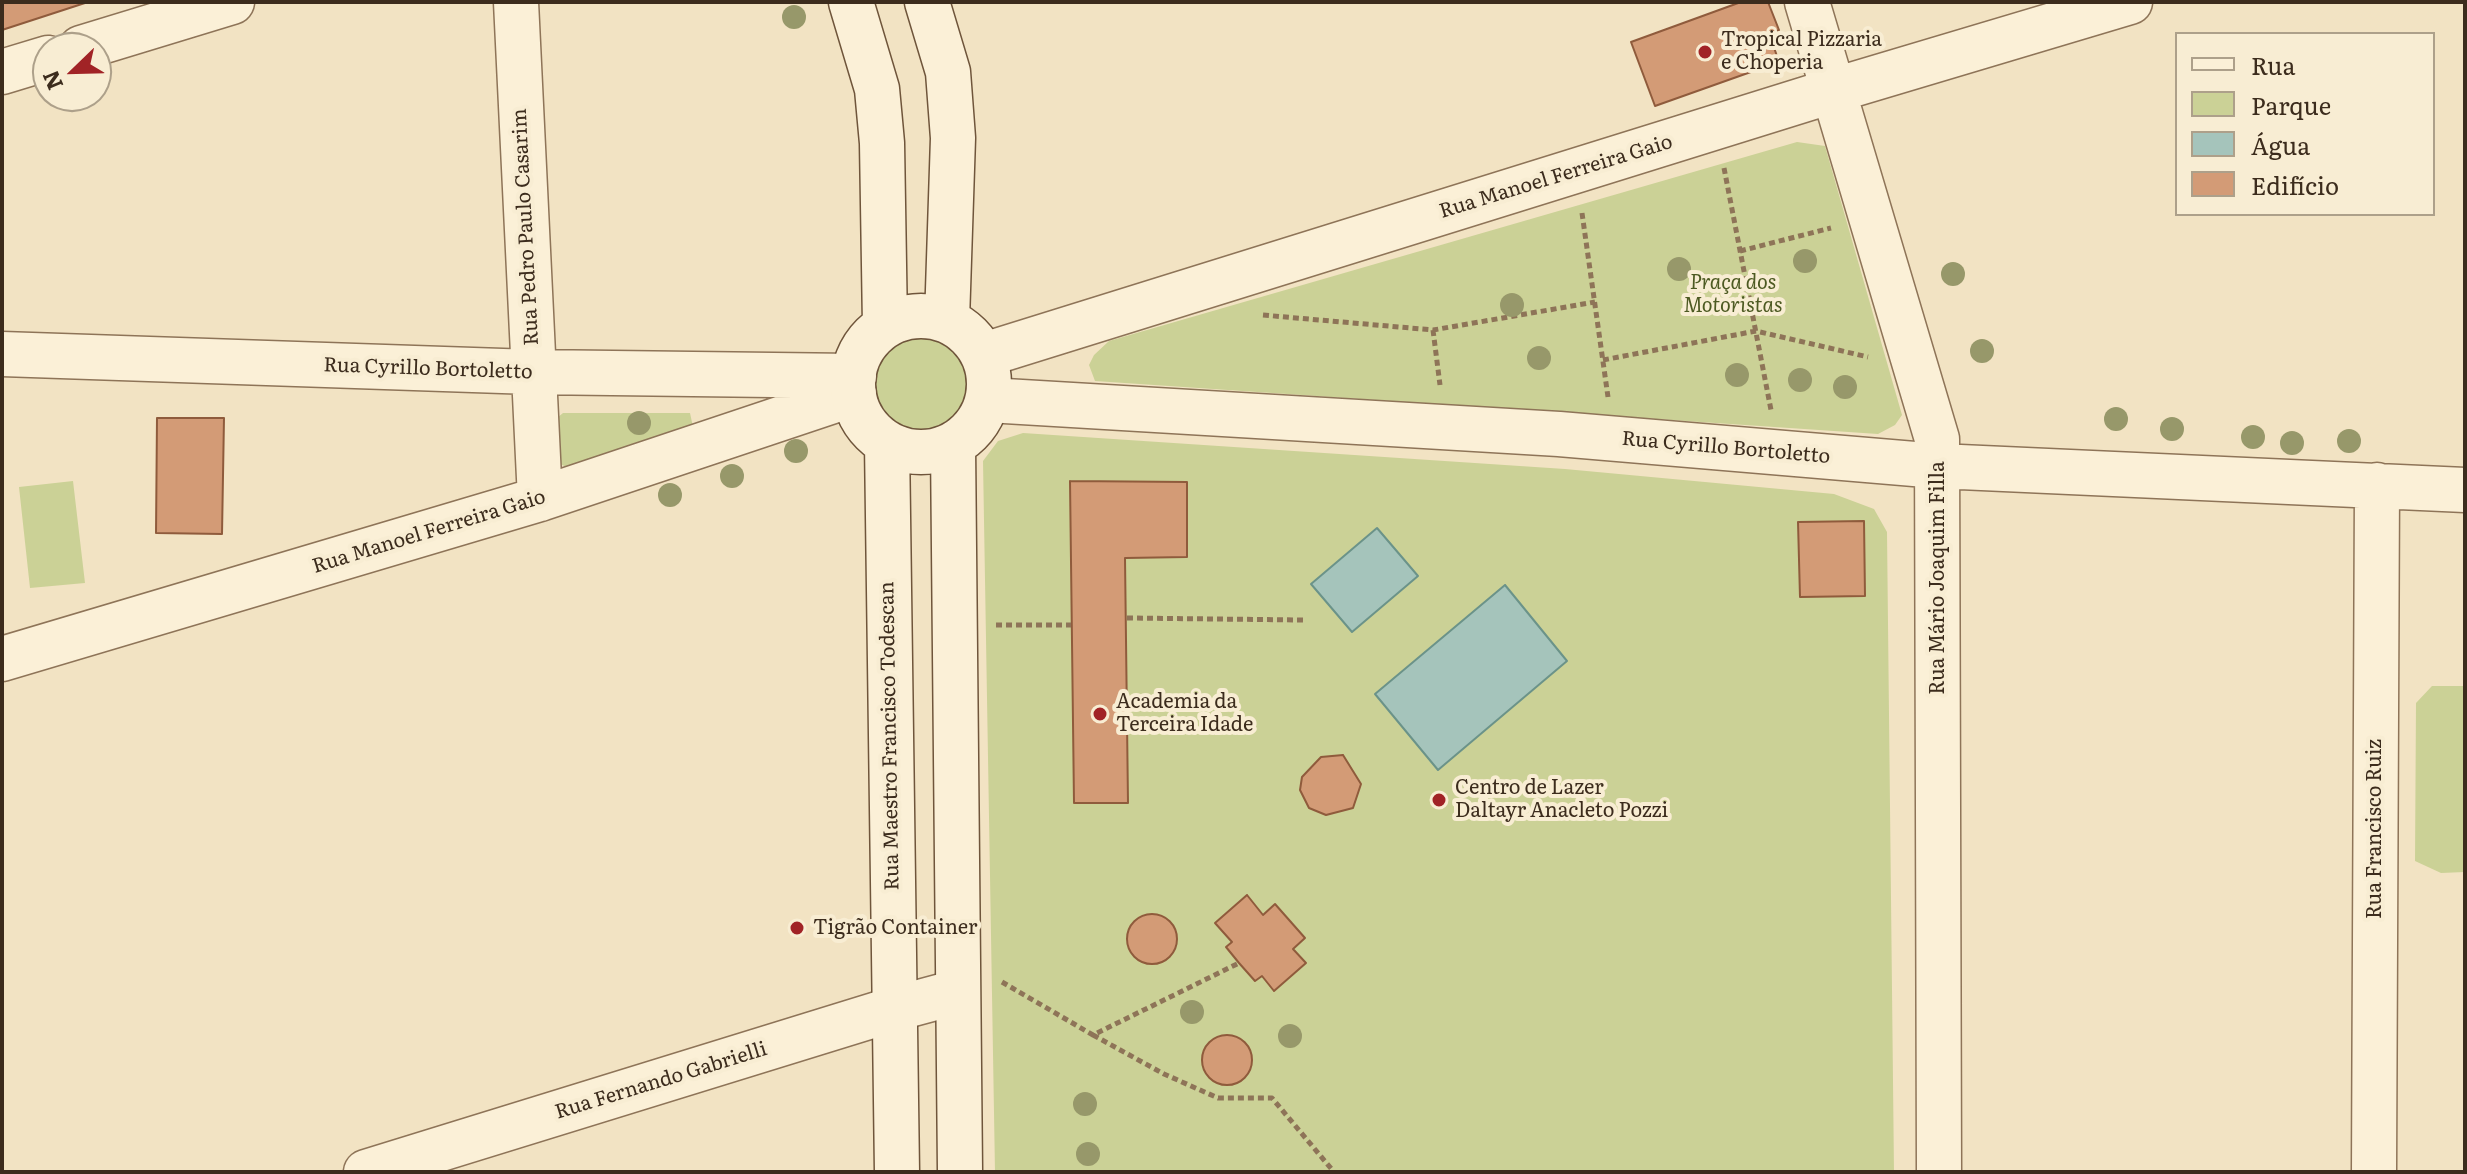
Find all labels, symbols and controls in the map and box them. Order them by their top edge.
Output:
place label: Tropical Pizzaria e Choperia [1721,28,1882,75]
north arrow [32,32,112,112]
legend [2175,32,2435,216]
marker: Tropical Pizzaria e Choperia [1696,43,1714,61]
text: Rua [2251,47,2295,82]
text: N [32,66,70,96]
text: Parque [2251,87,2331,122]
street label: Rua Pedro Paulo Casarim [508,108,544,346]
text: Água [2251,127,2310,162]
street label: Rua Manoel Ferreira Gaio [1436,130,1676,224]
text: Edifício [2251,167,2339,202]
park label: Praça dos Motoristas [1683,271,1783,318]
street label: Rua Cyrillo Bortoletto [323,353,533,385]
street label: Rua Cyrillo Bortoletto [1621,427,1831,469]
street label: Rua Mário Joaquim Filla [1926,461,1950,695]
street label: Rua Manoel Ferreira Gaio [309,485,549,579]
street label: Rua Maestro Francisco Todescan [875,581,905,891]
place label: Academia da Terceira Idade [1116,690,1253,737]
marker: Academia da Terceira Idade [1091,705,1109,723]
street label: Rua Francisco Ruiz [2363,739,2387,919]
place label: Centro de Lazer Daltayr Anacleto Pozzi [1455,776,1668,823]
marker: Centro de Lazer Daltayr Anacleto Pozzi [1430,791,1448,809]
place label: Tigrão Container [813,916,977,940]
marker: Tigrão Container [788,919,806,937]
street label: Rua Fernando Gabrielli [552,1037,770,1125]

